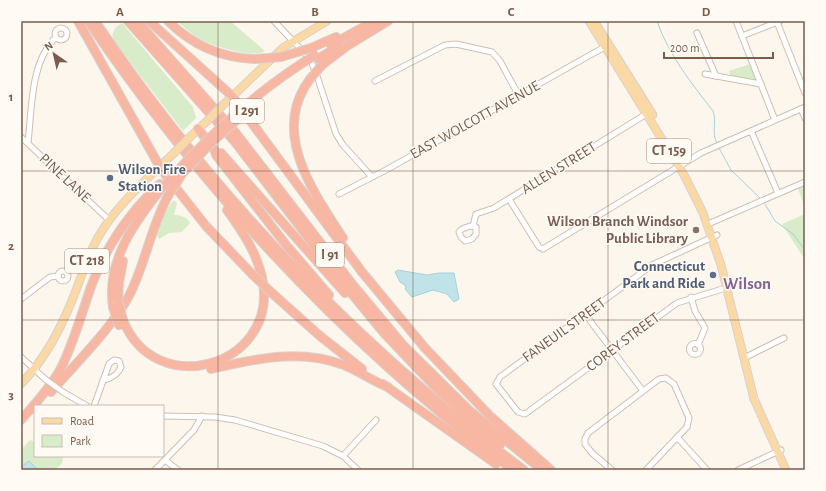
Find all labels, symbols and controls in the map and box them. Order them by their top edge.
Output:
text: A [116,6,124,19]
text: B [311,6,319,19]
text: C [508,6,515,19]
text: D [702,6,711,19]
north arrow [34,34,74,74]
scale bar [664,34,773,60]
text: N [42,39,55,53]
text: 200 m [670,42,700,54]
street label: EAST WOLCOTT AVENUE [408,78,542,162]
text: 1 [9,91,13,104]
road number: I 291 [230,99,264,123]
street label: ALLEN STREET [519,139,600,197]
road number: CT 159 [647,139,691,163]
street label: PINE LANE [36,151,94,205]
place label: Wilson Fire Station [118,162,186,194]
marker: Wilson Fire Station [105,173,115,183]
place label: Wilson Branch Windsor Public Library [547,214,689,246]
marker: Wilson Branch Windsor Public Library [691,225,701,235]
text: 2 [8,240,14,253]
road number: I 91 [316,243,344,267]
road number: CT 218 [65,249,109,273]
place label: Connecticut Park and Ride [622,259,705,291]
marker: Connecticut Park and Ride [708,270,718,280]
district label: Wilson [723,275,771,292]
street label: FANEUIL STREET [520,295,609,365]
street label: COREY STREET [584,309,663,374]
text: 3 [8,389,14,402]
legend [34,405,164,457]
text: Road [70,415,94,427]
text: Park [70,435,91,447]

